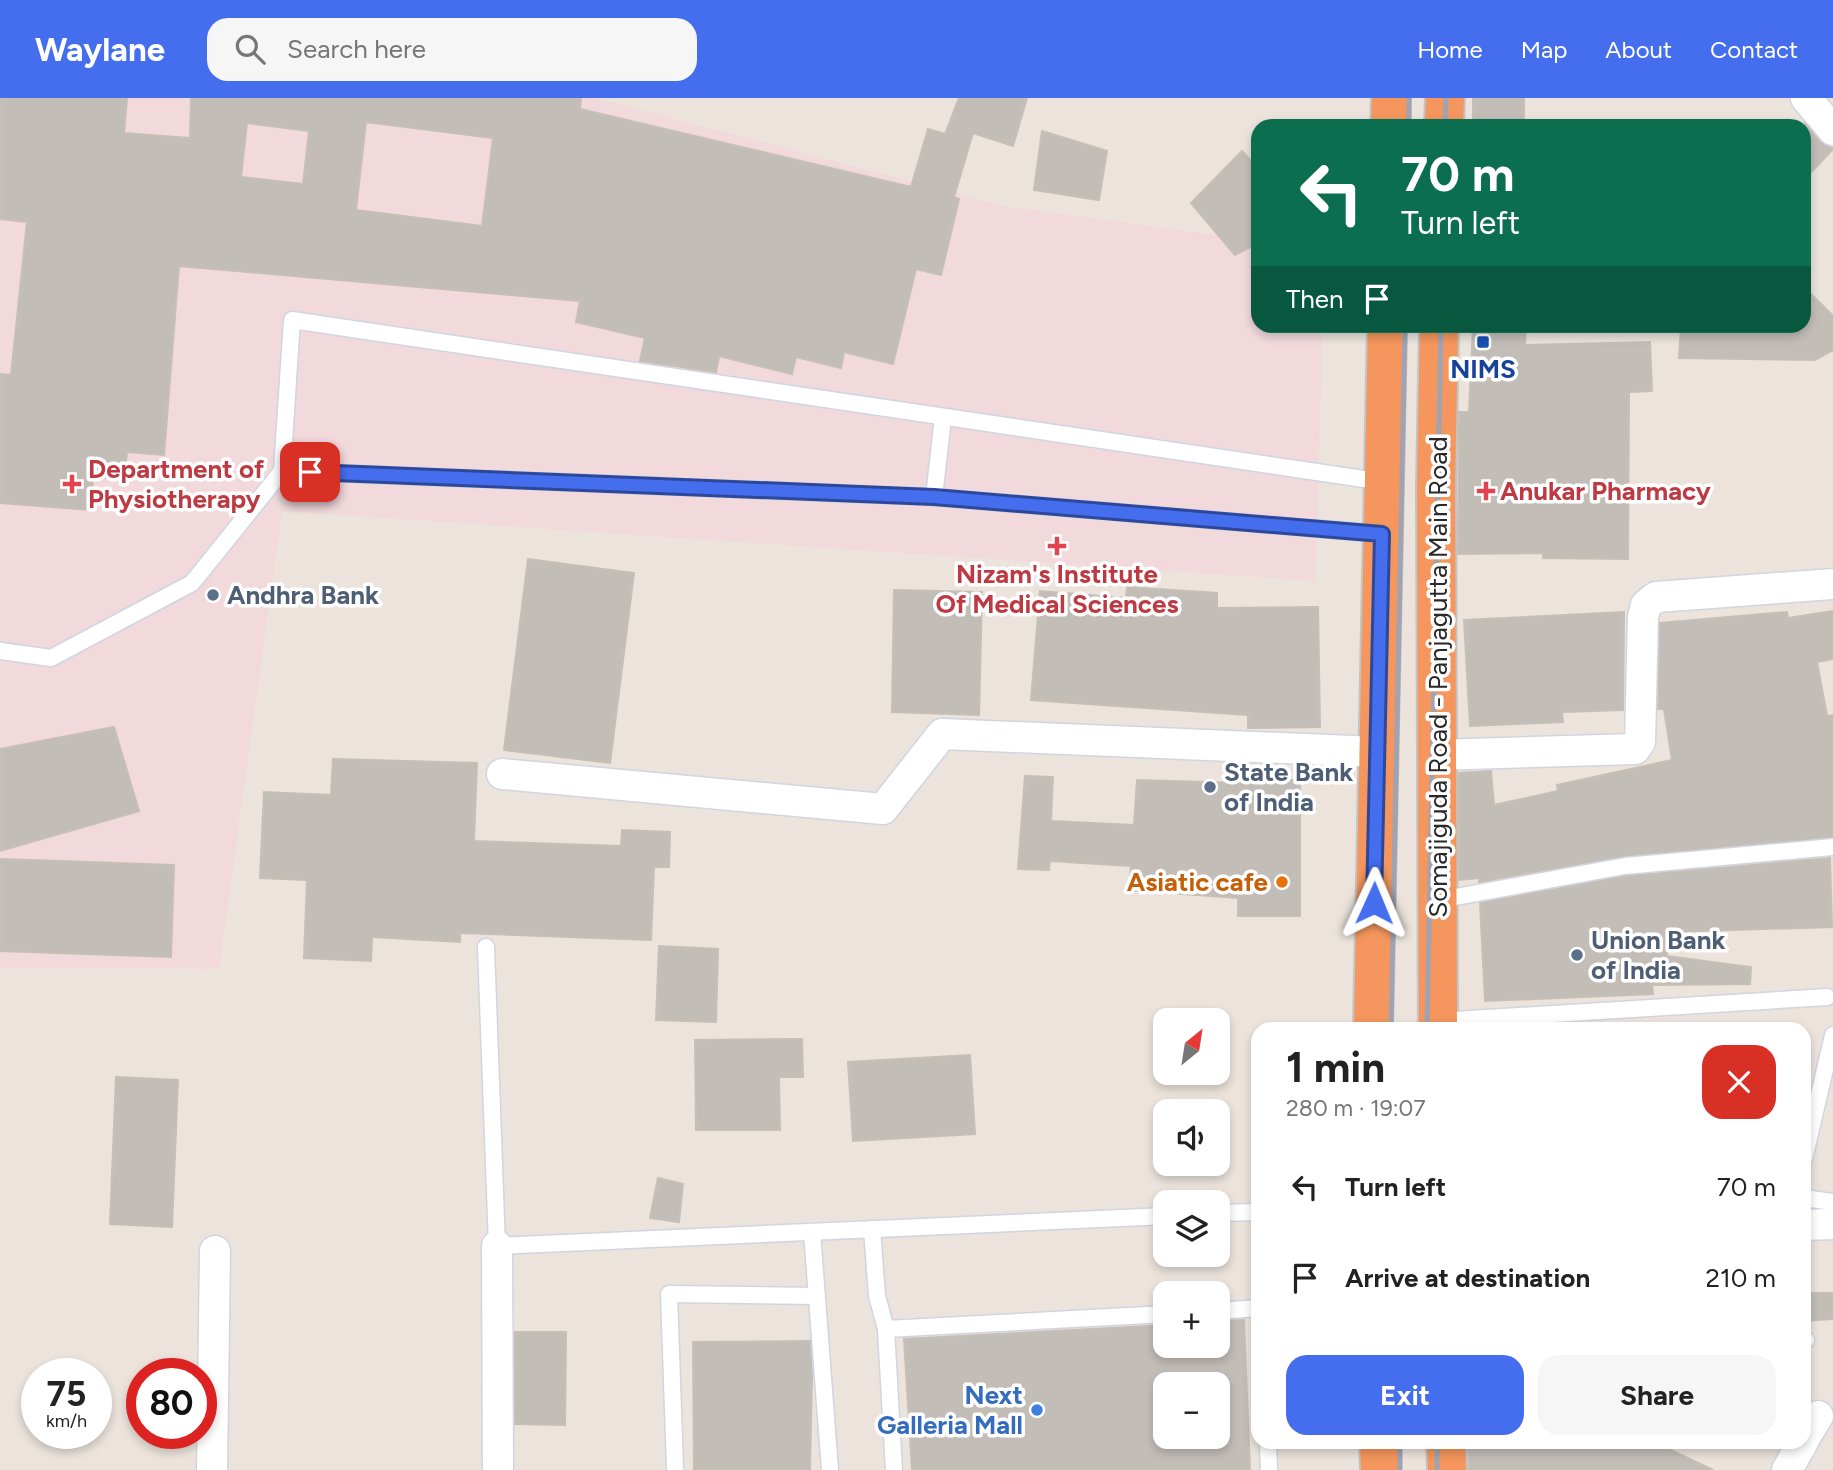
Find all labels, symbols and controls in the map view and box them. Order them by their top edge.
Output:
search box [207,18,697,81]
text: Waylane [35,30,165,69]
icon: search [231,30,269,68]
text: Search here [287,33,426,65]
text: Home [1417,35,1483,64]
text: Map [1521,35,1567,64]
text: About [1605,35,1672,64]
text: Contact [1710,35,1798,64]
text: 70 m [1401,144,1514,203]
icon: left [1286,147,1377,238]
text: Turn left [1401,204,1520,242]
icon: arrive [1358,280,1396,318]
text: Then [1286,283,1344,315]
marker: NIMS [1475,334,1491,350]
place label: NIMS [1450,353,1516,385]
street label: Somajiguda Road - Panjagutta Main Road [1422,436,1454,918]
pin [280,442,340,502]
place label: Department of Physiotherapy [88,453,265,515]
icon: arrive [291,453,329,491]
marker: Department of Physiotherapy [62,474,82,494]
place label: Anukar Pharmacy [1500,475,1711,507]
marker: Anukar Pharmacy [1478,483,1494,499]
marker: Nizam's Institute Of Medical Sciences [1047,536,1067,556]
place label: Nizam's Institute Of Medical Sciences [935,558,1179,620]
place label: Andhra Bank [227,579,379,611]
marker: Andhra Bank [205,587,221,603]
place label: State Bank of India [1224,756,1353,818]
marker: State Bank of India [1202,779,1218,795]
place label: Asiatic cafe [1127,866,1268,898]
position arrow [1337,866,1411,940]
marker: Asiatic cafe [1274,874,1290,890]
place label: Union Bank of India [1591,924,1725,986]
marker: Union Bank of India [1569,947,1585,963]
north arrow [1153,1008,1230,1085]
map controls [1153,1008,1230,1449]
text: 1 min [1286,1042,1385,1093]
button: close [1702,1045,1776,1119]
text: 280 m · 19:07 [1286,1094,1426,1122]
button: sound [1153,1099,1230,1176]
icon: left [1286,1168,1324,1206]
text: Turn left [1345,1171,1446,1203]
text: 70 m [1717,1171,1776,1203]
button: layers [1153,1190,1230,1267]
icon: arrive [1286,1259,1324,1297]
text: Arrive at destination [1345,1262,1590,1294]
text: 210 m [1706,1262,1776,1294]
button: + [1153,1281,1230,1358]
button: Exit [1286,1355,1524,1435]
button: Share [1538,1355,1776,1435]
speed limit sign: 80 [126,1358,217,1449]
button: − [1153,1372,1230,1449]
text: 75 [47,1373,86,1415]
place label: Next Galleria Mall [877,1379,1023,1441]
marker: Next Galleria Mall [1029,1402,1045,1418]
text: km/h [46,1410,87,1432]

